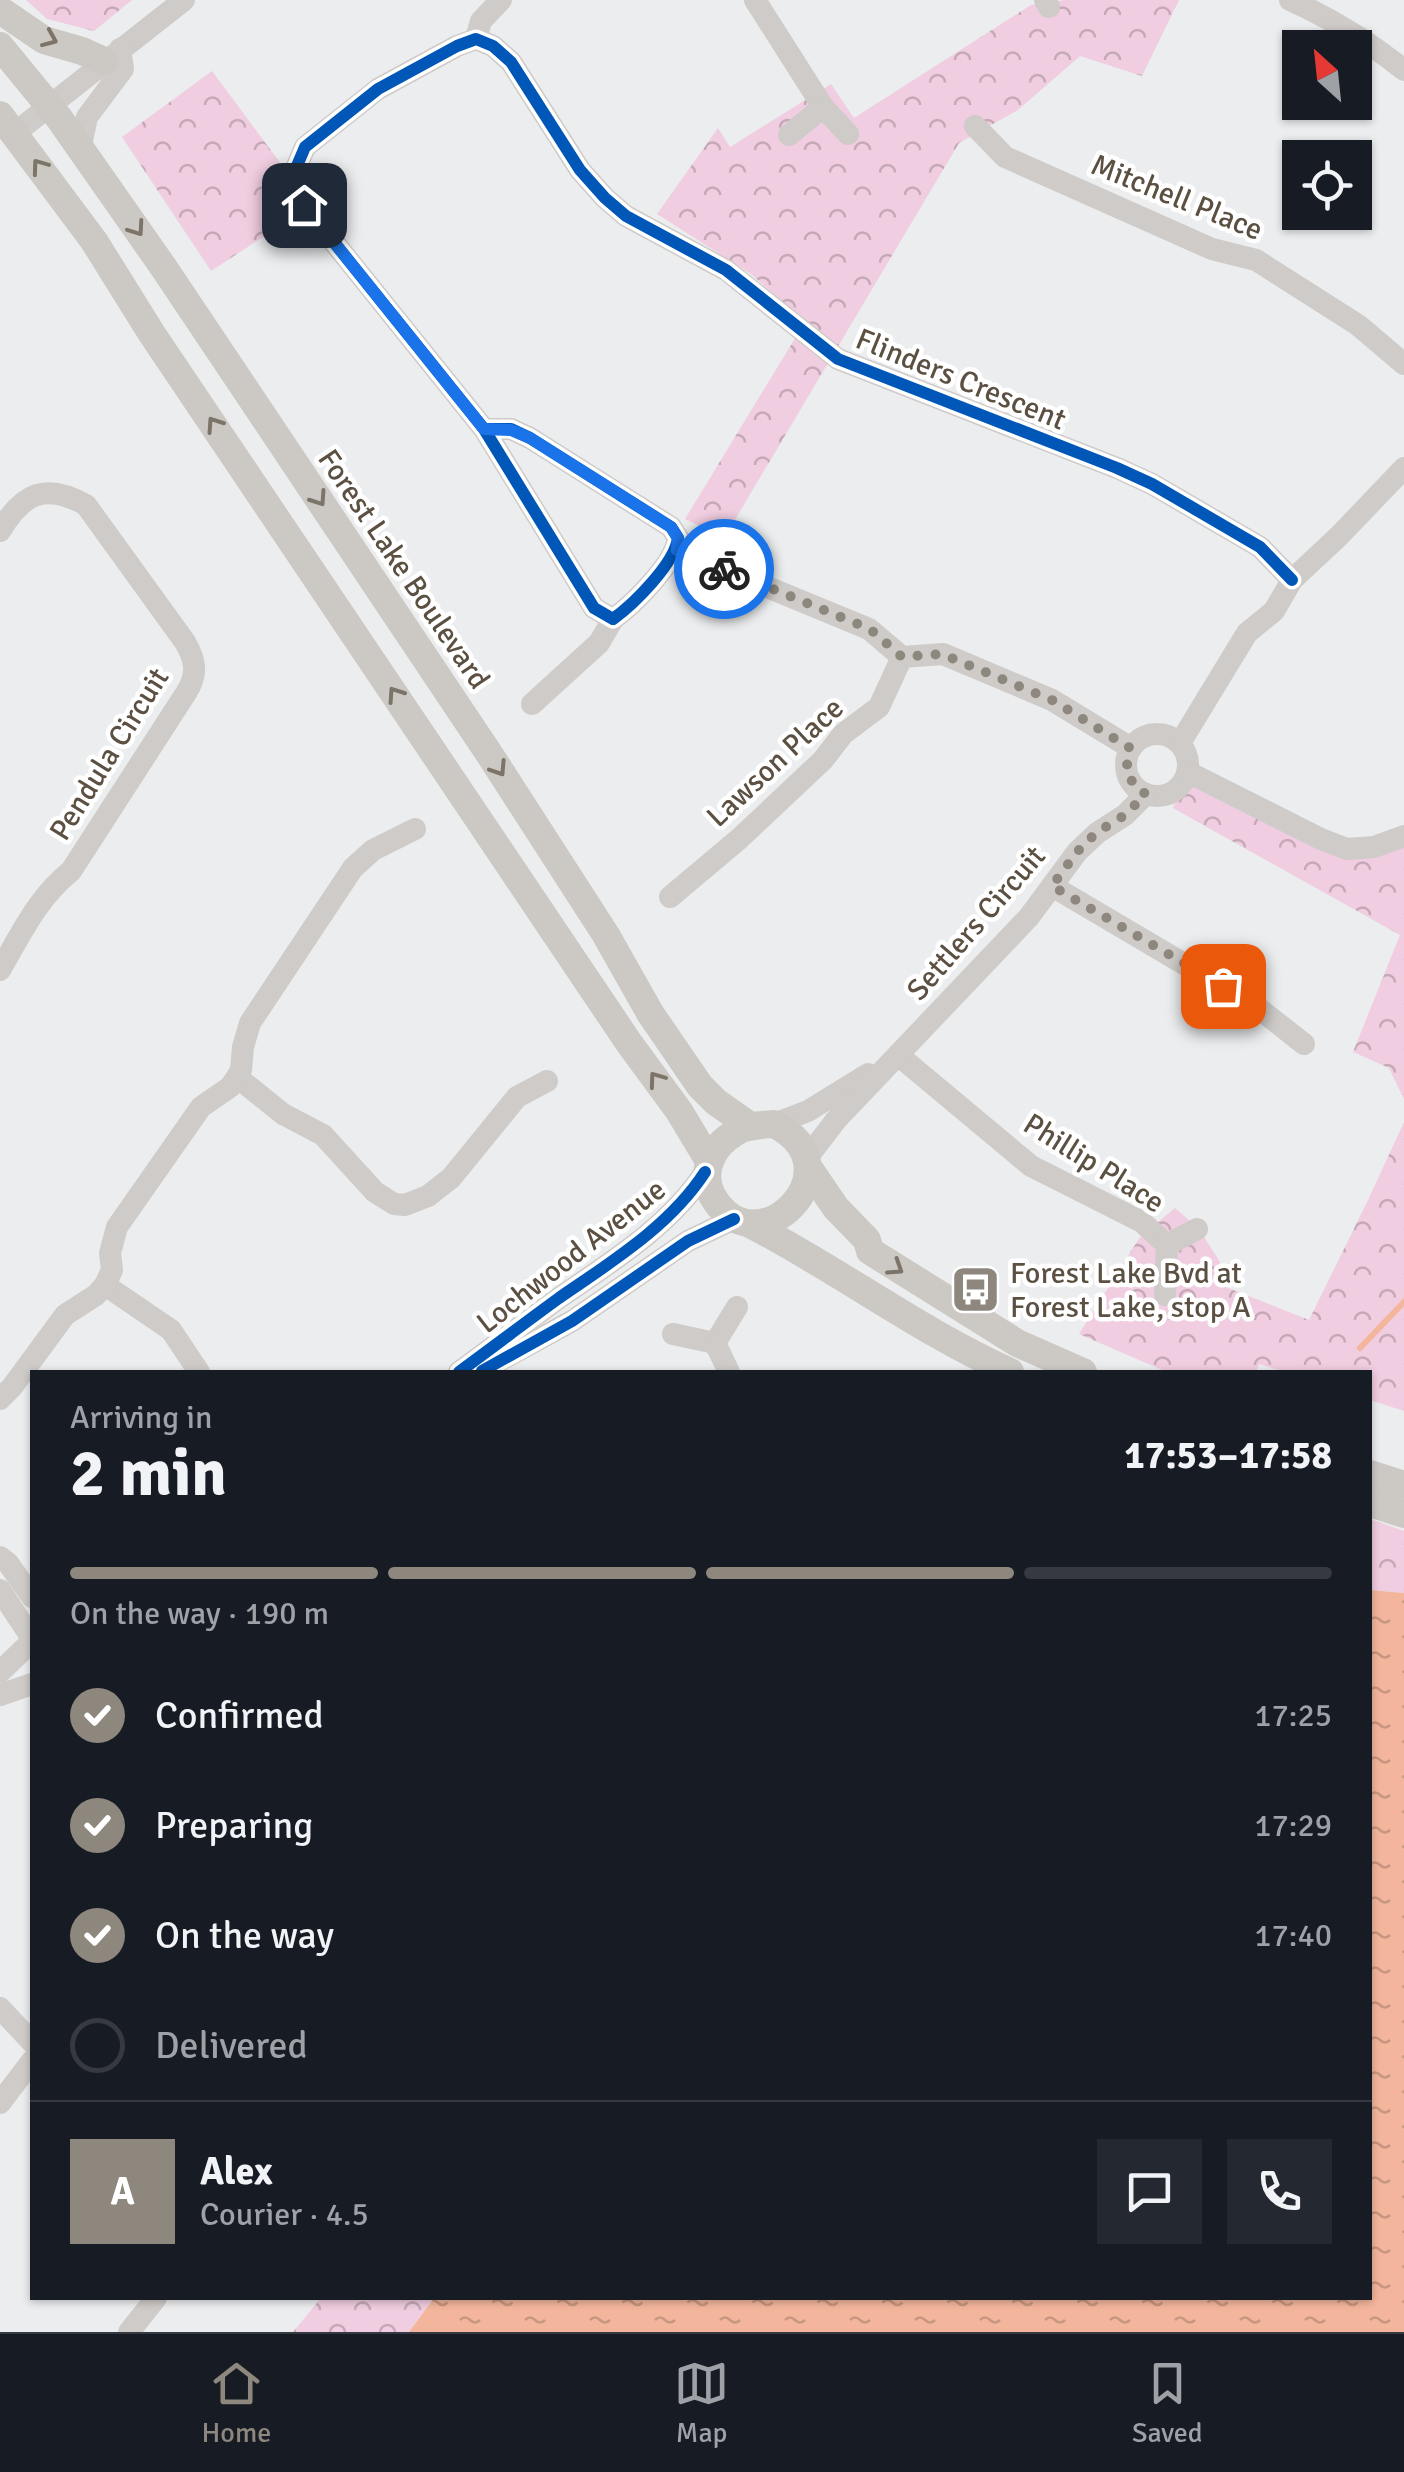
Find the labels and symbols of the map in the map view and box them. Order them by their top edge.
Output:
one-way arrow [40,28,58,48]
north arrow [1282,30,1372,120]
street label: Mitchell Place [1086,146,1268,249]
one-way arrow [33,159,51,177]
pin [262,163,347,248]
one-way arrow [125,218,143,237]
street label: Flinders Crescent [850,321,1071,438]
one-way arrow [208,417,226,436]
street label: Forest Lake Boulevard [310,442,498,696]
one-way arrow [306,488,325,506]
courier [674,519,774,619]
street label: Pendula Circuit [42,661,177,847]
one-way arrow [389,686,407,705]
street label: Lawson Place [699,690,851,835]
one-way arrow [486,759,505,777]
street label: Settlers Circuit [899,839,1054,1008]
pin [1181,944,1266,1029]
one-way arrow [650,1072,667,1090]
street label: Phillip Place [1016,1106,1171,1221]
street label: Lochwood Avenue [470,1171,673,1342]
one-way arrow [885,1255,903,1274]
place label: Forest Lake Bvd at Forest Lake, stop A [1010,1255,1251,1326]
bus stop icon: Forest Lake Bvd at Forest Lake, stop A [949,1264,1001,1316]

